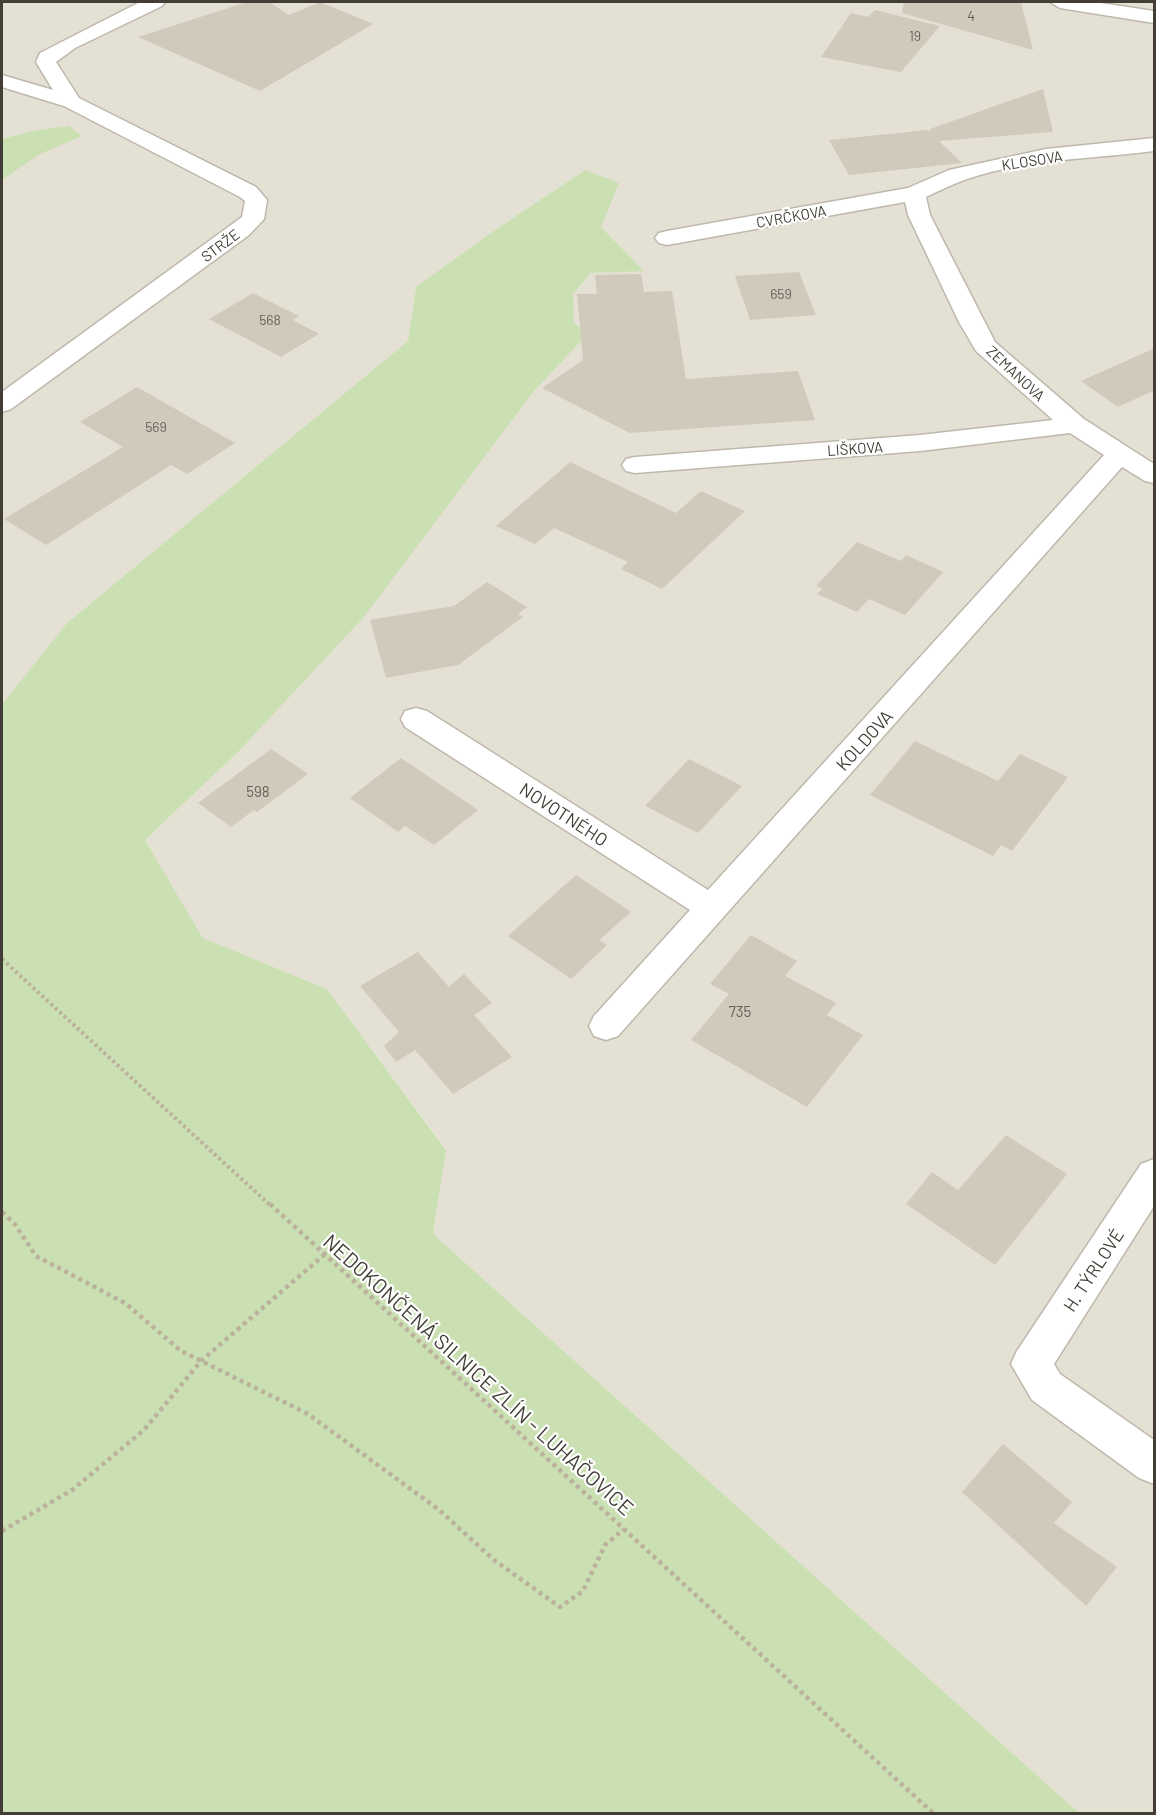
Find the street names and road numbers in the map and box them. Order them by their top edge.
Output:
street label: KLOSOVA [1000,146,1064,174]
street label: CVRČKOVA [755,201,827,231]
street label: STRŽE [197,225,243,265]
street label: ZEMANOVA [983,342,1049,404]
street label: LIŠKOVA [826,437,884,459]
street label: KOLDOVA [831,705,897,775]
street label: NOVOTNÉHO [516,777,612,851]
street label: H. TÝRLOVÉ [1058,1224,1128,1316]
street label: NEDOKONČENÁ SILNICE ZLÍN - LUHAČOVICE [319,1228,639,1520]

